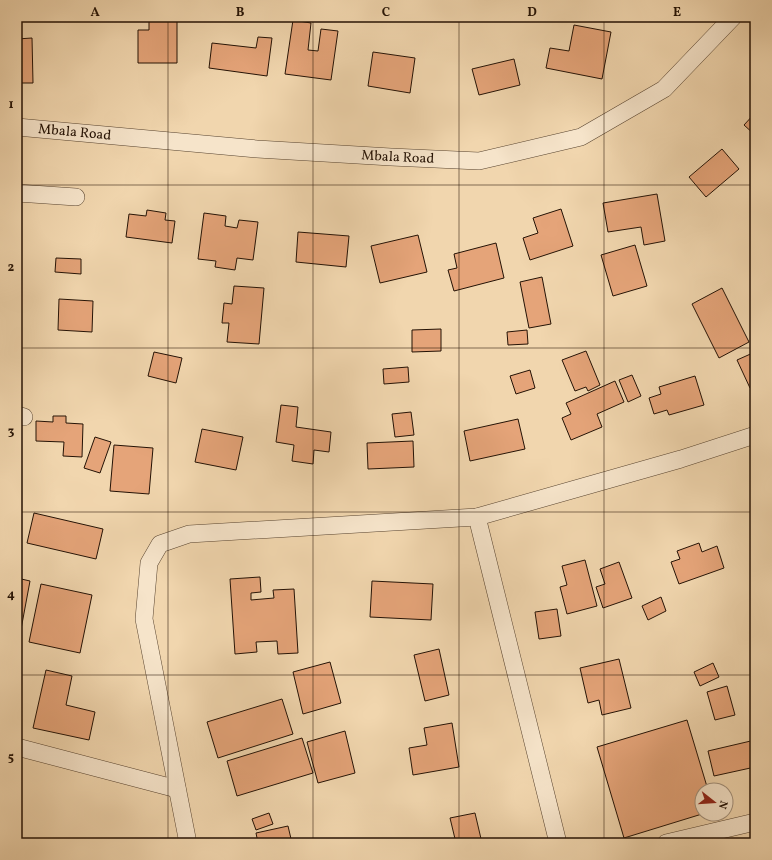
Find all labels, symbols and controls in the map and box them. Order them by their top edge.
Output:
text: A [90,4,100,22]
text: B [236,4,245,22]
text: C [382,4,390,22]
text: D [527,4,537,22]
text: E [673,4,681,22]
text: 1 [8,96,14,114]
street label: Mbala Road [37,119,112,145]
street label: Mbala Road [361,146,435,168]
text: 2 [8,259,15,277]
text: 3 [8,423,15,441]
text: 4 [7,586,15,604]
text: 5 [8,749,14,767]
north arrow [694,782,734,822]
text: N [714,798,730,811]

